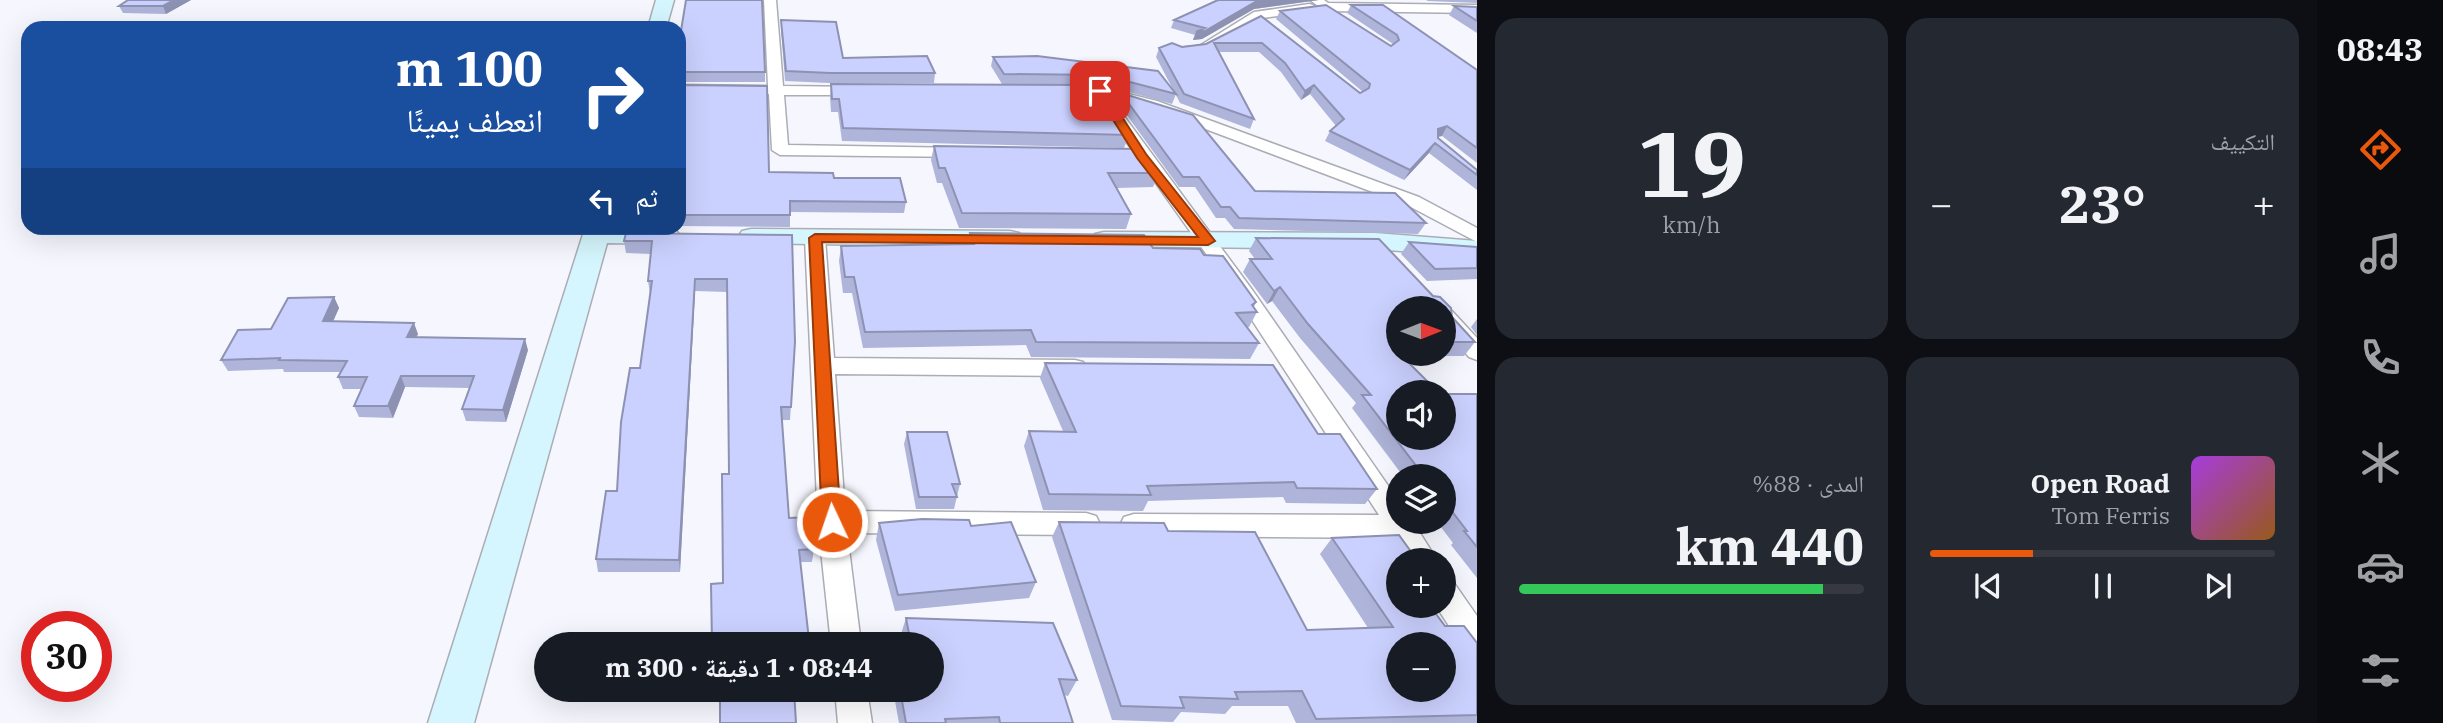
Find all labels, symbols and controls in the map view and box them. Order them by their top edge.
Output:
text: 08:43 [2337,28,2423,70]
text: 100 m [396,36,543,99]
icon: right [567,49,658,140]
pin [1070,61,1130,121]
icon: arrive [1081,72,1119,110]
text: انعطف يمينًا [406,99,543,141]
text: 19 [1637,104,1746,222]
icon: directions [2356,125,2405,174]
text: التكييف [2210,126,2275,156]
text: 23° [2059,170,2146,237]
text: − [1930,179,1953,228]
text: + [2252,179,2275,228]
text: ثم [635,180,658,214]
icon: left [583,182,621,220]
text: km/h [1662,209,1721,239]
icon: music [2356,229,2405,278]
north arrow [1386,296,1456,366]
map controls [1386,296,1456,702]
icon: phone [2356,333,2405,382]
button: sound [1386,380,1456,450]
icon: climate [2356,438,2405,487]
button: layers [1386,464,1456,534]
text: Open Road [2031,466,2170,500]
text: المدى · 88% [1752,468,1864,498]
position arrow [795,485,869,559]
text: Tom Ferris [2051,500,2170,530]
text: 440 km [1675,512,1864,579]
icon: car [2356,542,2405,591]
button: + [1386,548,1456,618]
icon: previous [1969,567,2007,605]
icon: pause [2084,567,2122,605]
icon: next [2199,567,2237,605]
speed limit sign: 30 [21,611,112,702]
button: − [1386,632,1456,702]
icon: filters [2356,646,2405,695]
text: 08:44 · 1 دقيقة · 300 m [605,650,873,684]

